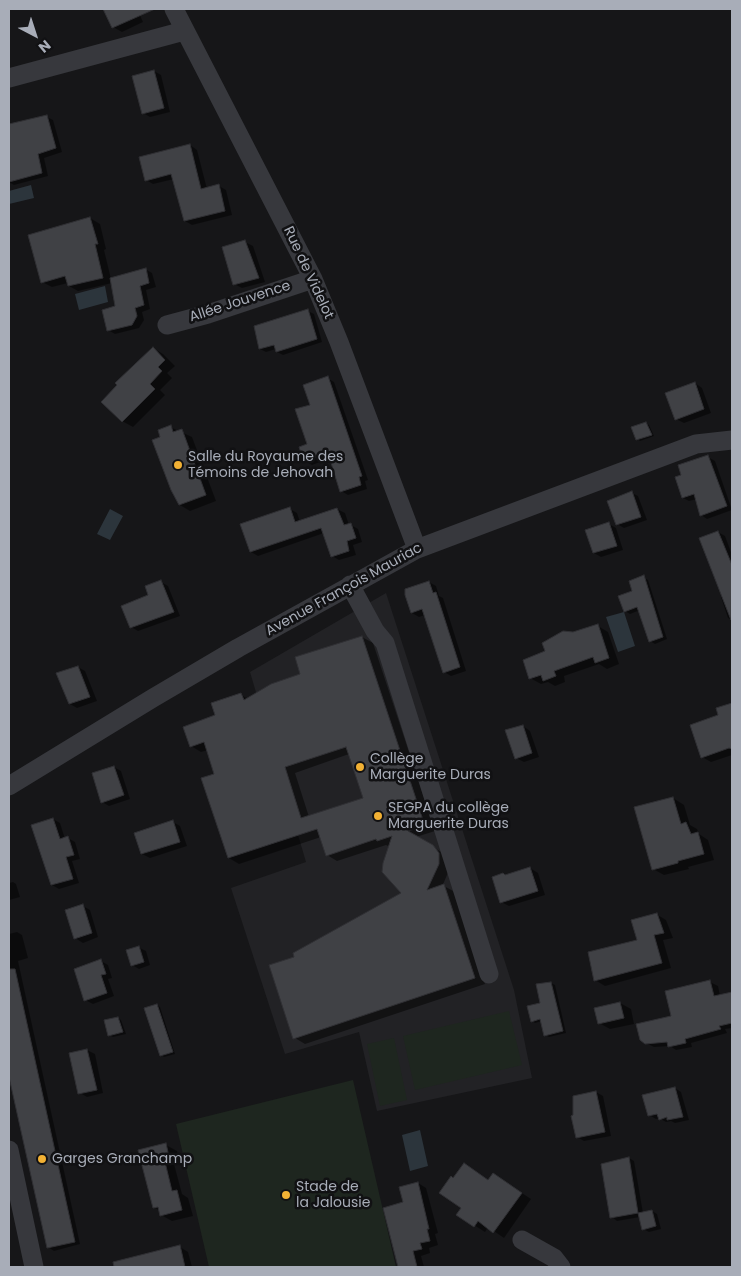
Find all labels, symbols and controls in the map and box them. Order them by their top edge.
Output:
north arrow [10,10,60,60]
text: N [34,35,55,58]
street label: Rue de Videlot [279,224,337,322]
street label: Allée Jouvence [187,278,293,326]
place label: Salle du Royaume des Témoins de Jehovah [188,449,343,482]
marker: Salle du Royaume des Témoins de Jehovah [172,459,184,471]
street label: Avenue François Mauriac [263,540,425,640]
place label: Collège Marguerite Duras [370,751,491,784]
marker: Collège Marguerite Duras [354,761,366,773]
place label: SEGPA du collège Marguerite Duras [388,800,509,832]
marker: SEGPA du collège Marguerite Duras [372,810,384,822]
place label: Garges Granchamp [52,1151,192,1167]
marker: Garges Granchamp [36,1153,48,1165]
place label: Stade de la Jalousie [296,1179,370,1212]
marker: Stade de la Jalousie [280,1189,292,1201]

